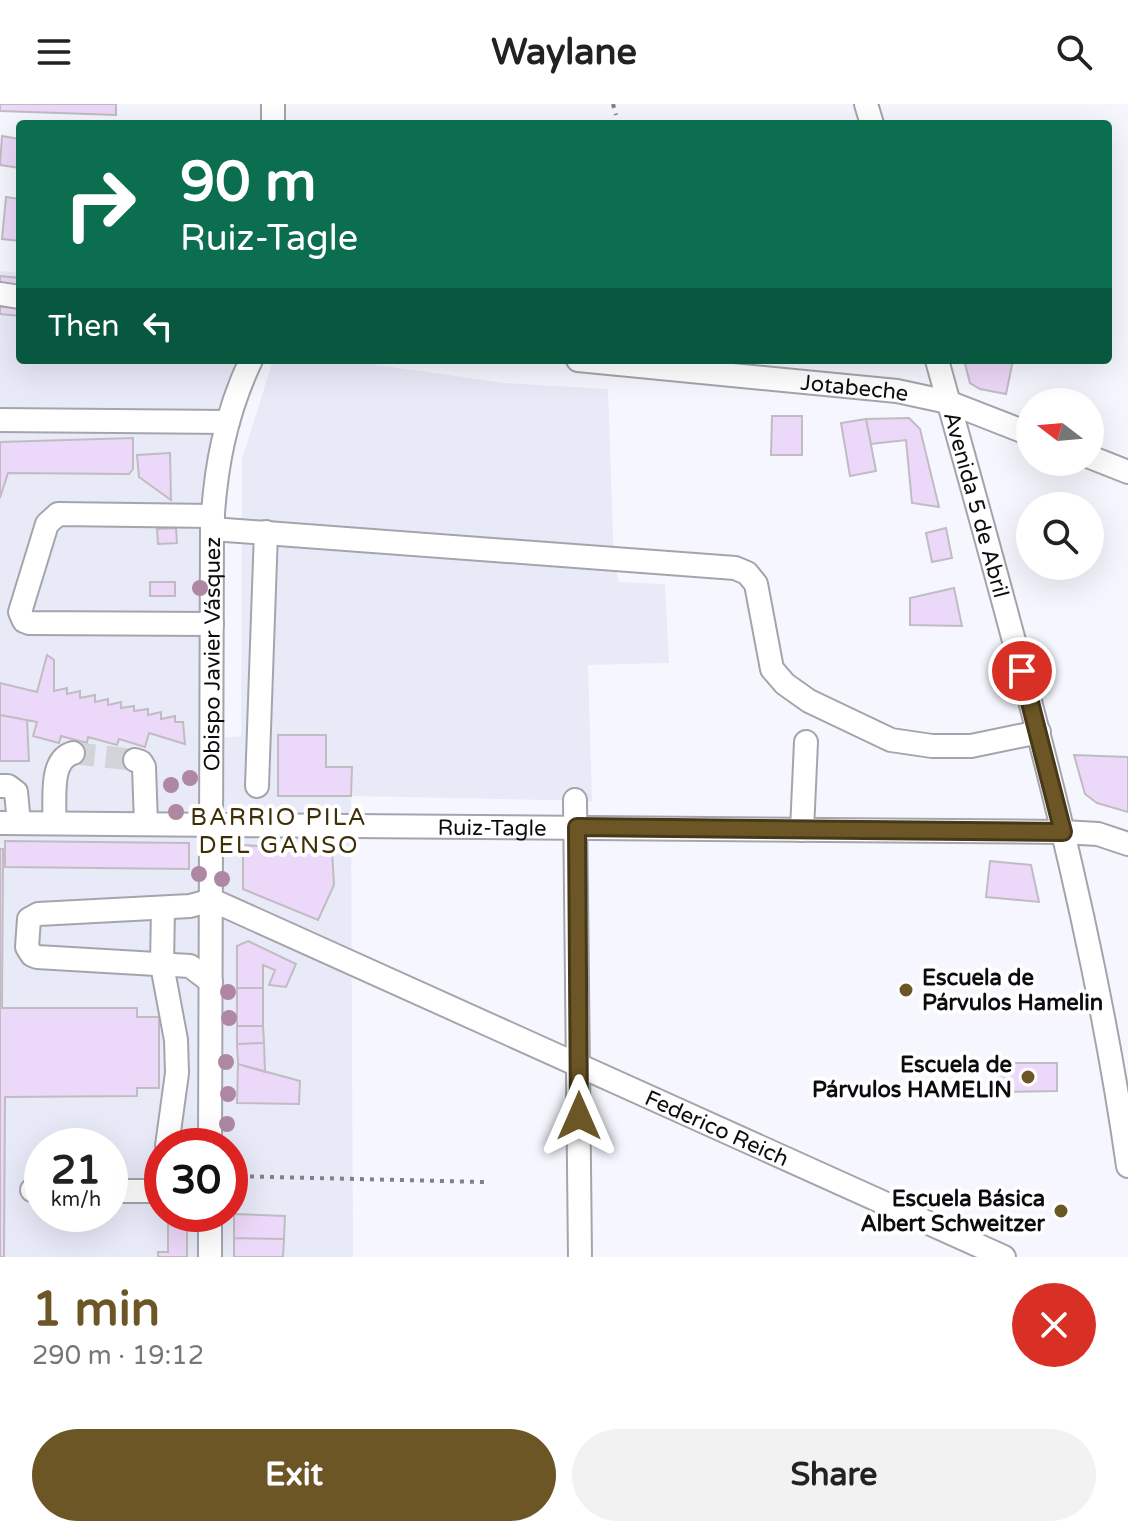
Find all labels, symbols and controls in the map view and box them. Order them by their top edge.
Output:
icon: menu [32,30,76,74]
icon: search [1052,30,1096,74]
text: Waylane [491,31,637,74]
text: 90 m [180,149,316,216]
icon: right [48,152,152,256]
text: Ruiz-Tagle [180,217,358,260]
icon: left [136,304,180,348]
text: Then [48,308,120,345]
street label: Jotabeche [799,370,911,407]
north arrow [1016,388,1104,476]
map controls [1016,388,1104,580]
street label: Avenida 5 de Abril [938,409,1014,601]
button: search [1016,492,1104,580]
street label: Obispo Javier Vásquez [199,537,226,771]
pin [988,637,1056,705]
icon: arrive [1000,649,1044,693]
district label: BARRIO PILA DEL GANSO [190,803,368,860]
street label: Ruiz-Tagle [437,815,547,842]
place label: Escuela de Párvulos Hamelin [922,965,1103,1016]
marker: Escuela de Párvulos Hamelin [897,981,915,999]
place label: Escuela de Párvulos HAMELIN [812,1052,1012,1103]
marker: Escuela de Párvulos HAMELIN [1019,1068,1037,1086]
position arrow [537,1074,621,1158]
street label: Federico Reich [641,1085,793,1172]
speed limit sign: 30 [144,1128,248,1232]
text: 21 [51,1146,101,1194]
place label: Escuela Básica Albert Schweitzer [860,1186,1046,1237]
text: km/h [51,1188,101,1212]
marker: Escuela Básica Albert Schweitzer [1052,1202,1070,1220]
text: 1 min [32,1281,160,1339]
button: close [1012,1283,1096,1367]
text: 290 m · 19:12 [32,1340,204,1371]
button: Exit [32,1429,556,1521]
button: Share [572,1429,1096,1521]

